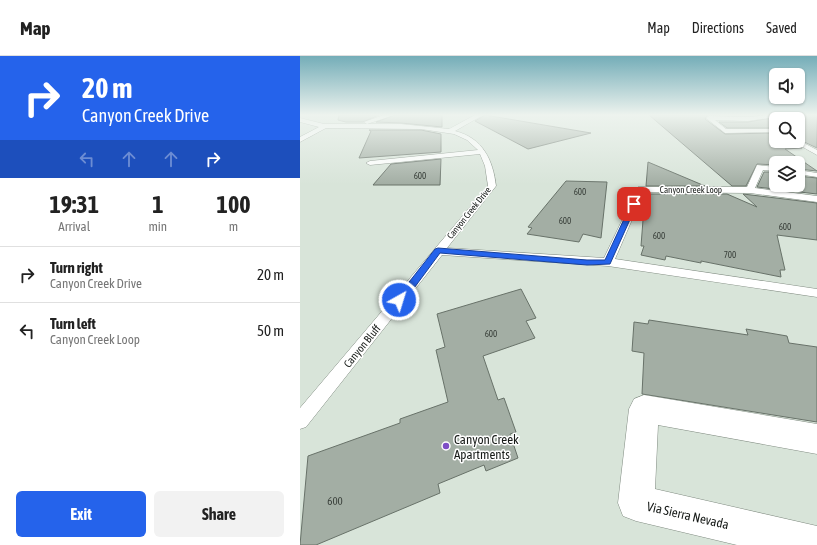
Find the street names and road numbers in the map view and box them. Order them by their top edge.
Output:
street label: Canyon Creek Drive [445,185,493,241]
street label: Canyon Creek Loop [660,185,722,195]
street label: Canyon Bluff [341,322,383,370]
street label: Via Sierra Nevada [645,499,730,532]

